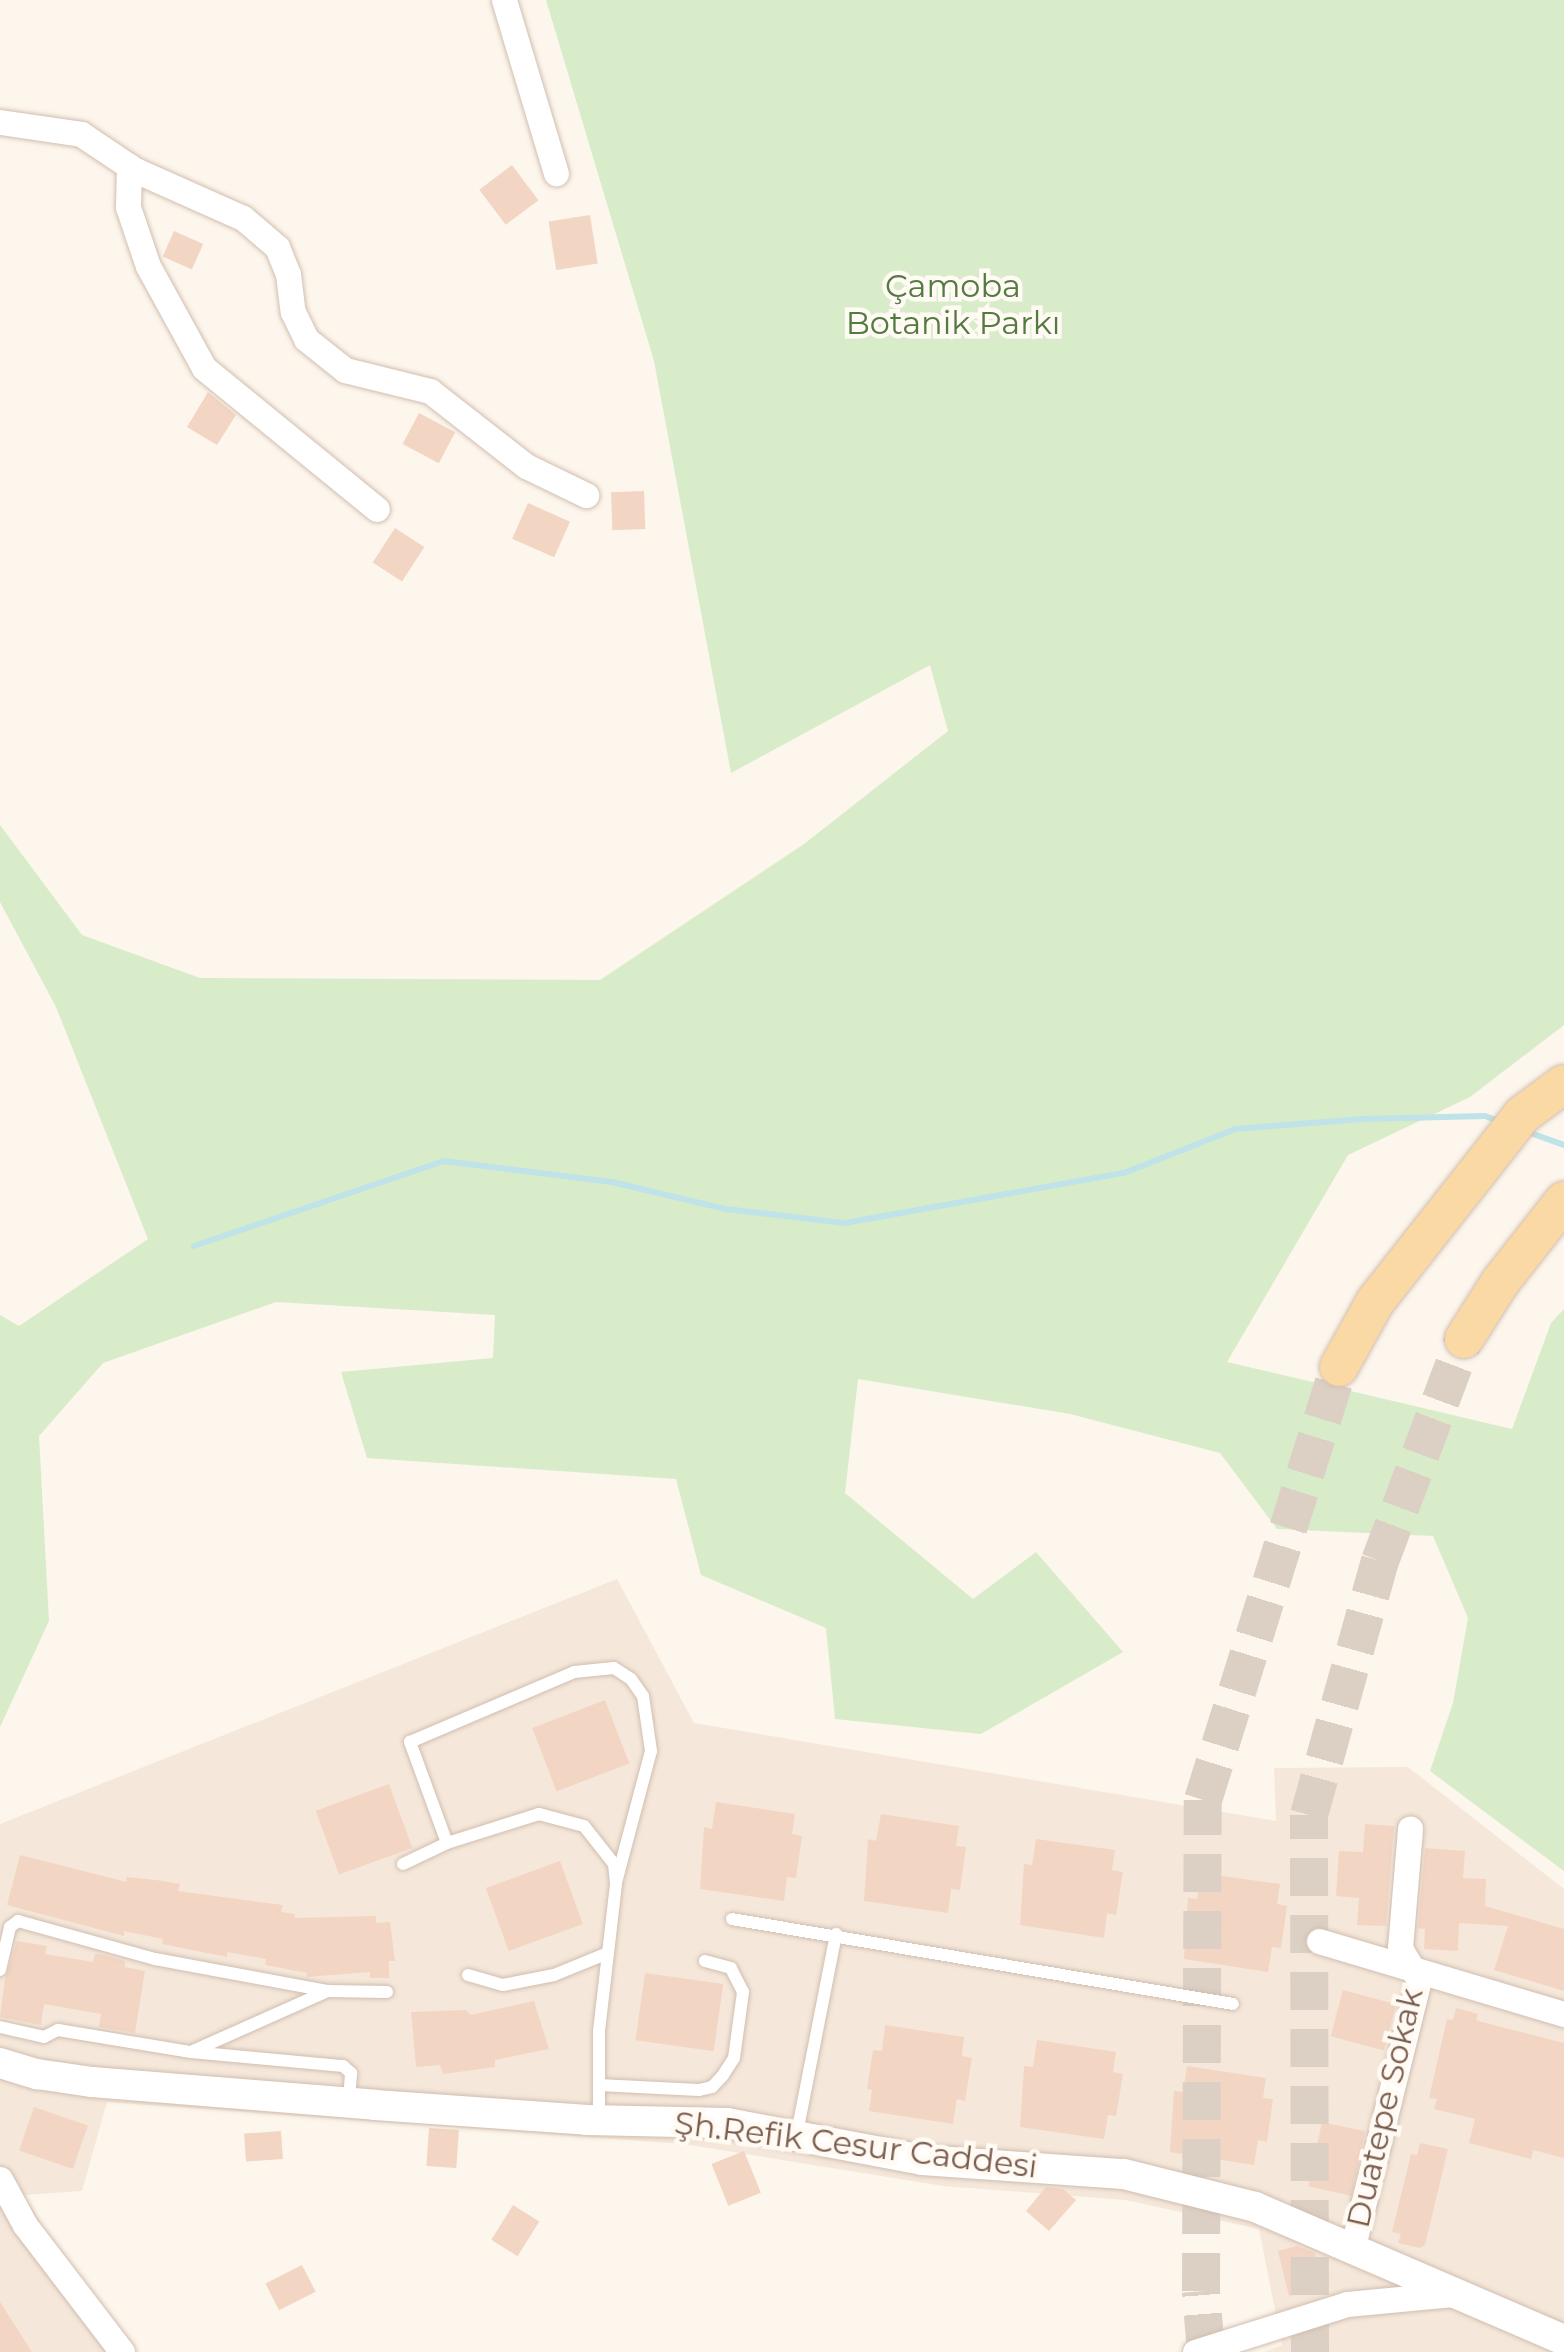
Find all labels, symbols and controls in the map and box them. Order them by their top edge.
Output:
park label: Çamoba Botanik Parkı [846,268,1060,343]
street label: Duatepe Sokak [1339,1985,1431,2231]
street label: Şh.Refik Cesur Caddesi [672,2104,1040,2186]

